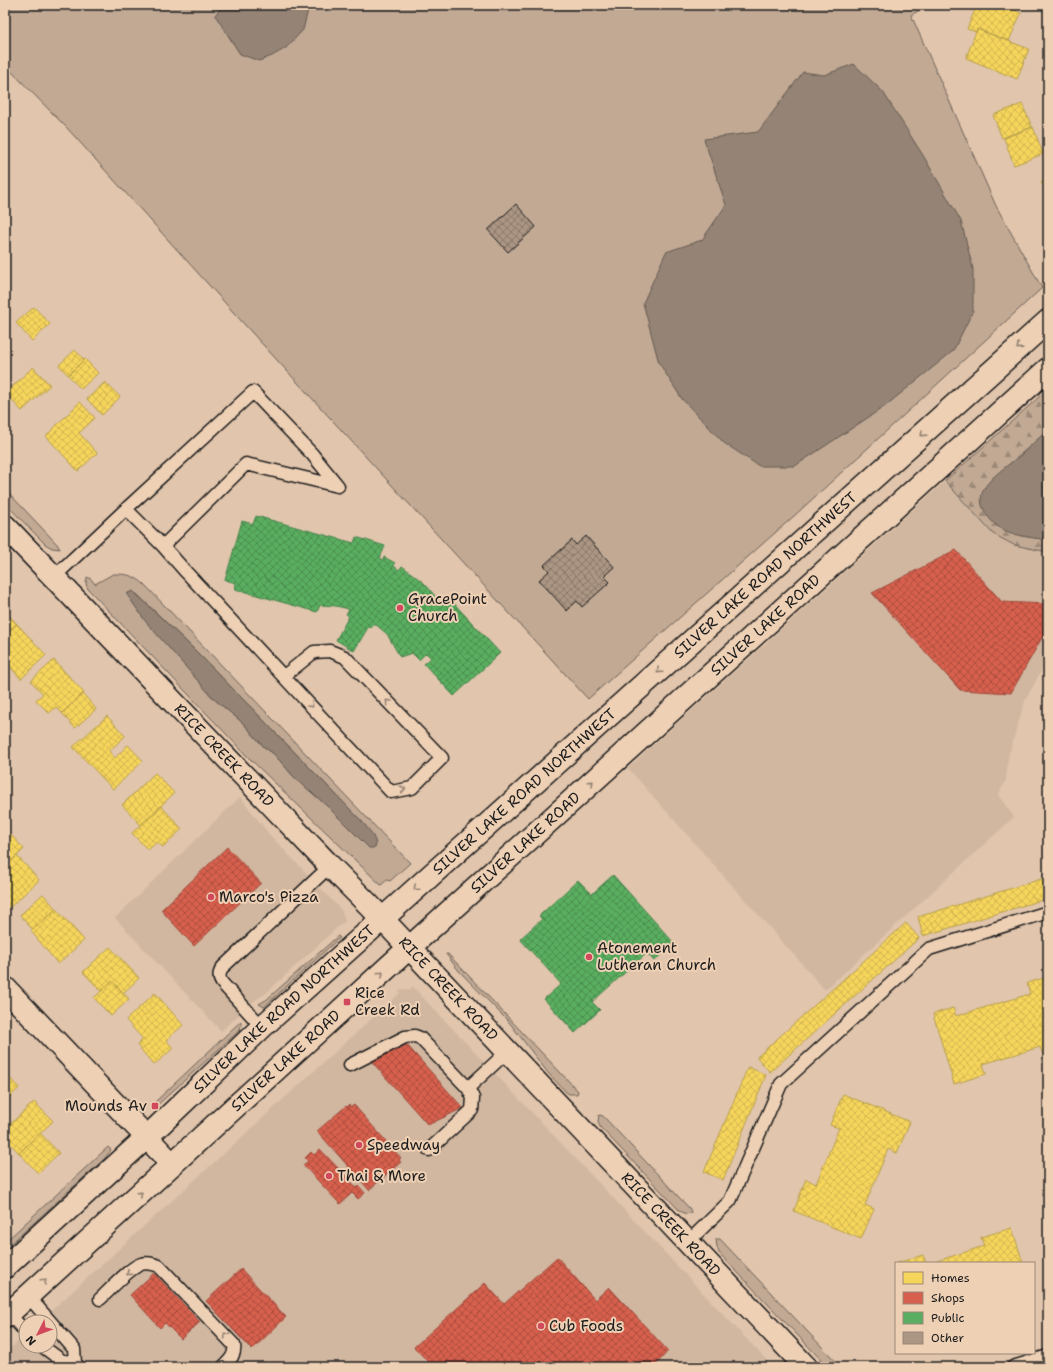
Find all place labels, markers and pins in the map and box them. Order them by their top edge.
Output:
place label: GracePoint Church [408,589,487,626]
marker: GracePoint Church [395,603,405,613]
place label: Marco's Pizza [219,887,319,907]
marker: Marco's Pizza [206,892,216,902]
place label: Atonement Lutheran Church [597,938,716,975]
marker: Atonement Lutheran Church [584,952,594,962]
place label: Rice Creek Rd [355,983,420,1020]
marker: Rice Creek Rd [342,997,352,1007]
place label: Mounds Av [65,1096,147,1116]
marker: Mounds Av [150,1101,160,1111]
place label: Speedway [367,1135,440,1155]
marker: Speedway [354,1140,364,1150]
place label: Thai & More [337,1166,426,1186]
marker: Thai & More [324,1171,334,1181]
place label: Cub Foods [549,1316,623,1336]
marker: Cub Foods [536,1321,546,1331]

